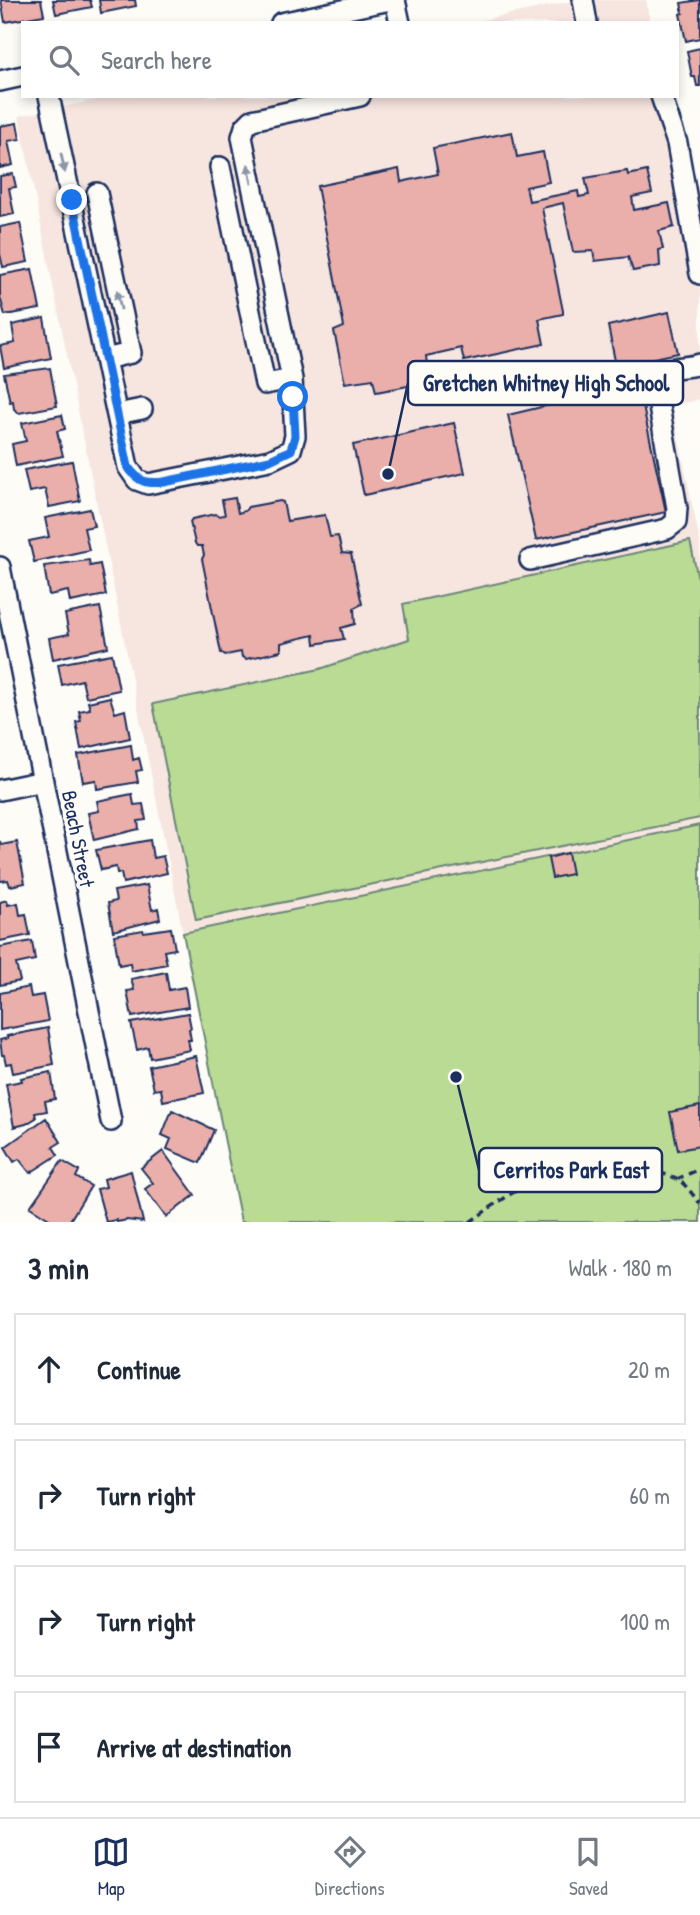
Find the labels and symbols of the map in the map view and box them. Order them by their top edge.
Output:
one-way arrow [58,152,69,174]
one-way arrow [244,163,255,185]
route end [56,184,87,215]
one-way arrow [114,289,125,311]
callout: Gretchen Whitney High School [408,361,683,405]
text: Gretchen Whitney High School [423,367,670,399]
route start [277,381,308,412]
street label: Beach Street [55,788,102,890]
callout: Cerritos Park East [479,1148,662,1192]
text: Cerritos Park East [493,1154,650,1185]

